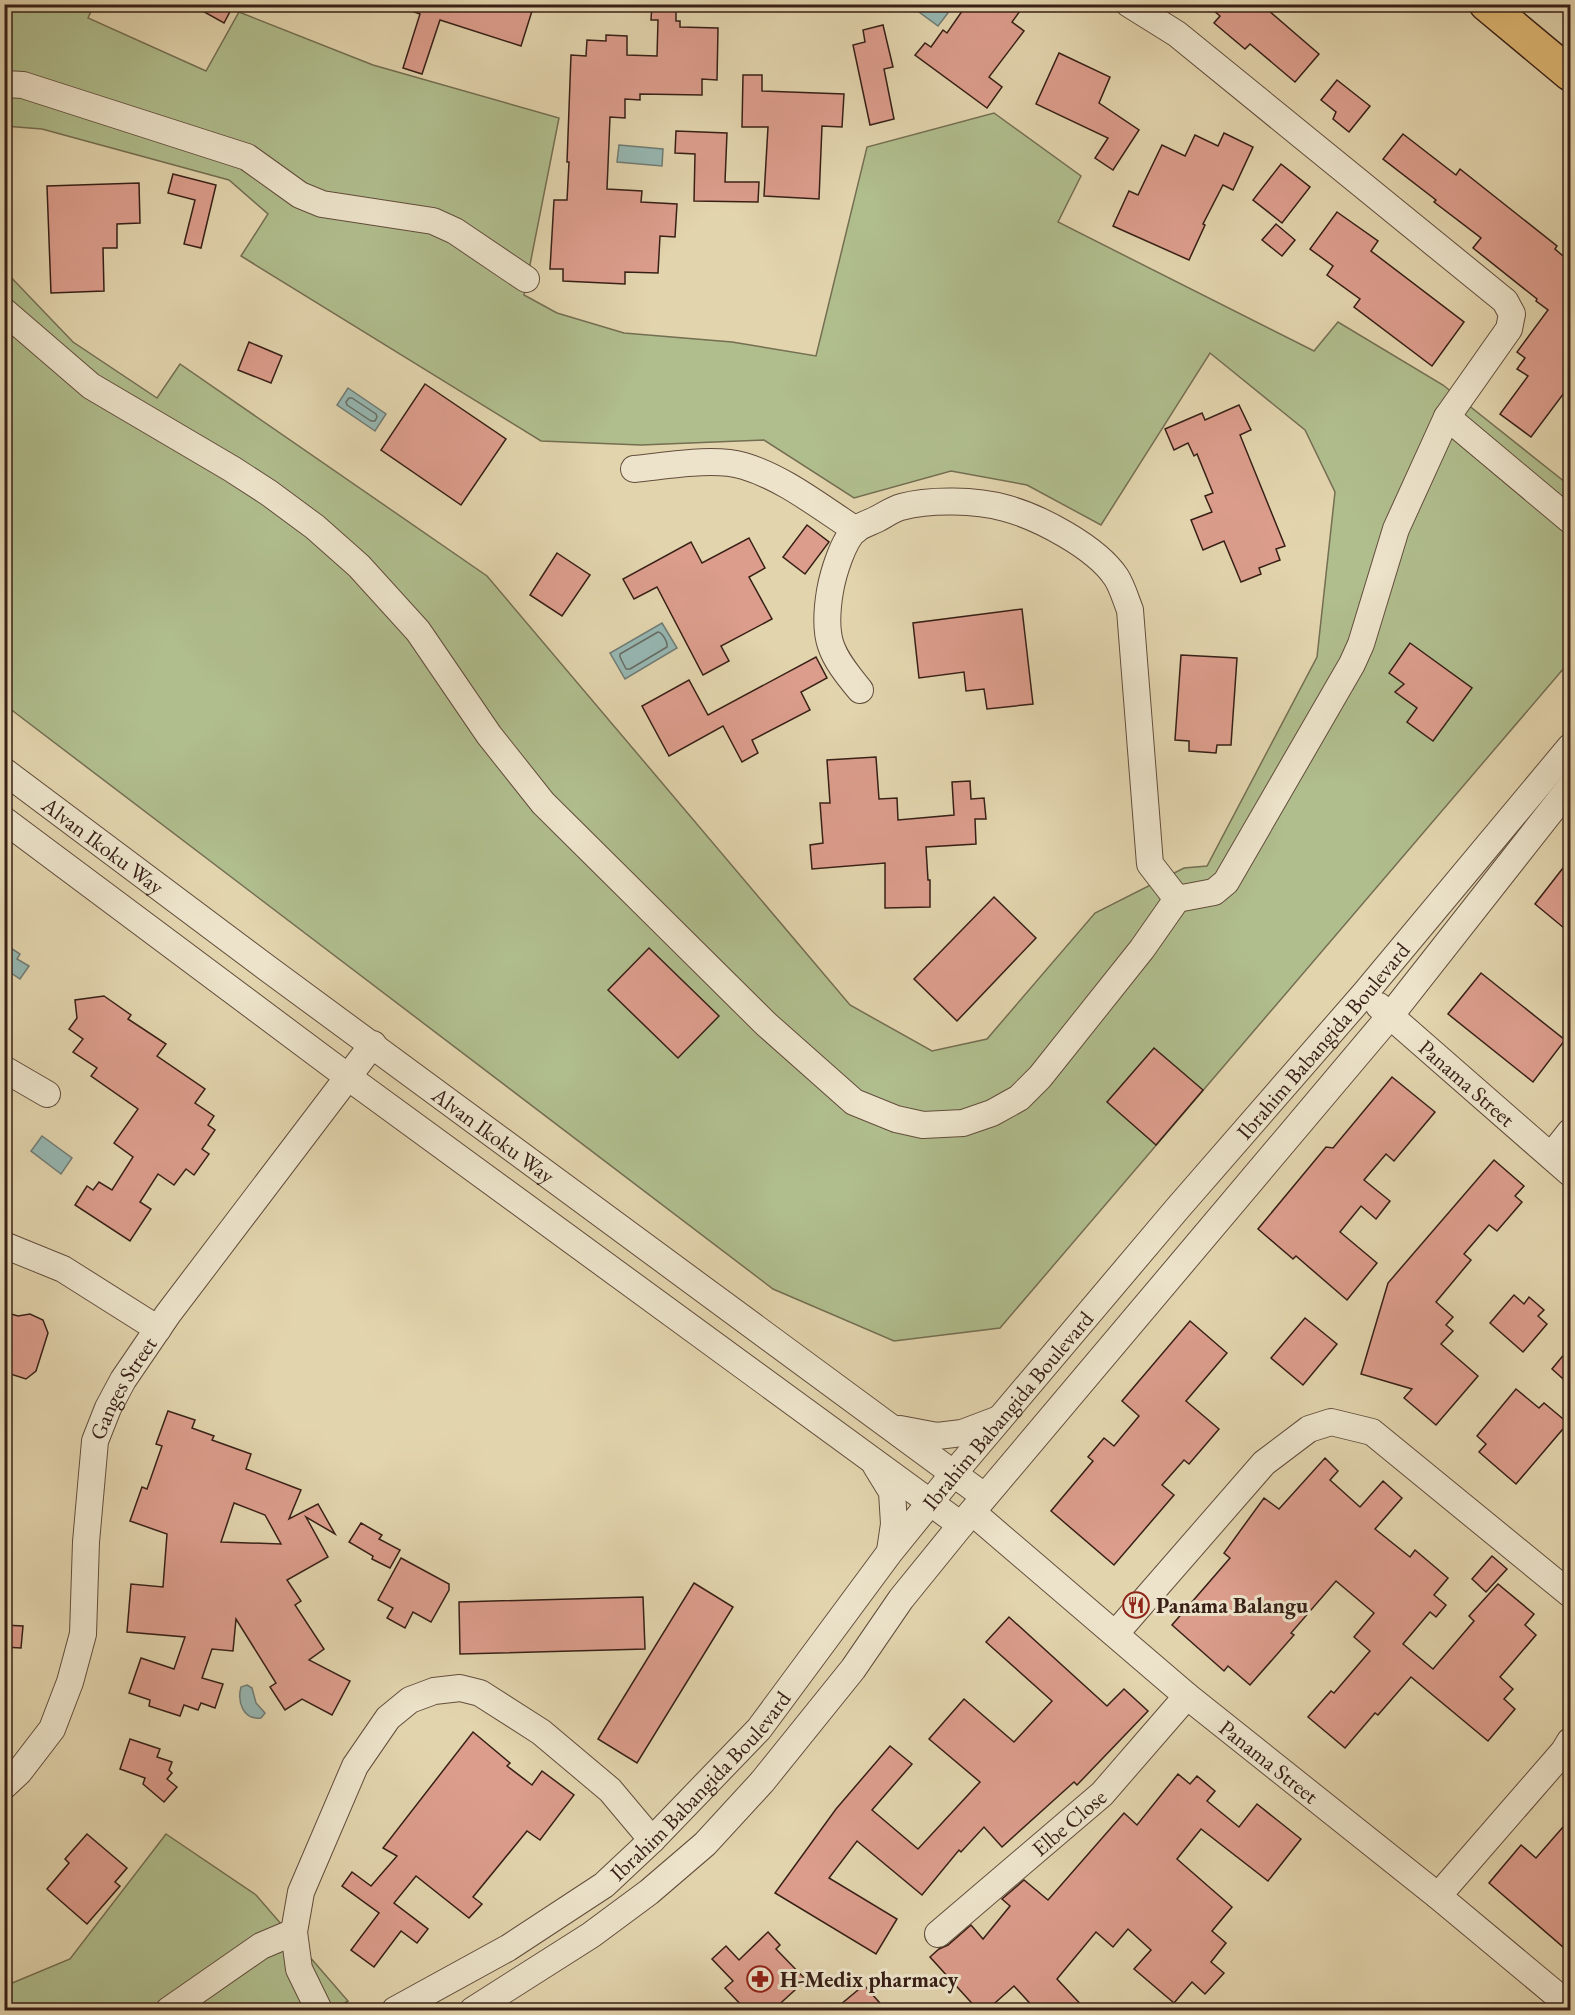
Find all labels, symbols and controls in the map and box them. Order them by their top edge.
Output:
street label: Alvan Ikoku Way [35,790,170,901]
street label: Ibrahim Babangida Boulevard [1230,936,1417,1146]
street label: Panama Street [1412,1033,1521,1134]
street label: Alvan Ikoku Way [425,1080,561,1190]
street label: Ibrahim Babangida Boulevard [916,1304,1100,1516]
street label: Ganges Street [83,1331,163,1444]
restaurant icon: Panama Balangu [1121,1590,1151,1620]
place label: Panama Balangu [1156,1591,1308,1620]
street label: Ibrahim Babangida Boulevard [604,1685,798,1887]
street label: Panama Street [1213,1713,1324,1810]
street label: Elbe Close [1026,1782,1113,1863]
pharmacy icon: H-Medix pharmacy [745,1964,775,1994]
place label: H-Medix pharmacy [780,1965,959,1994]

